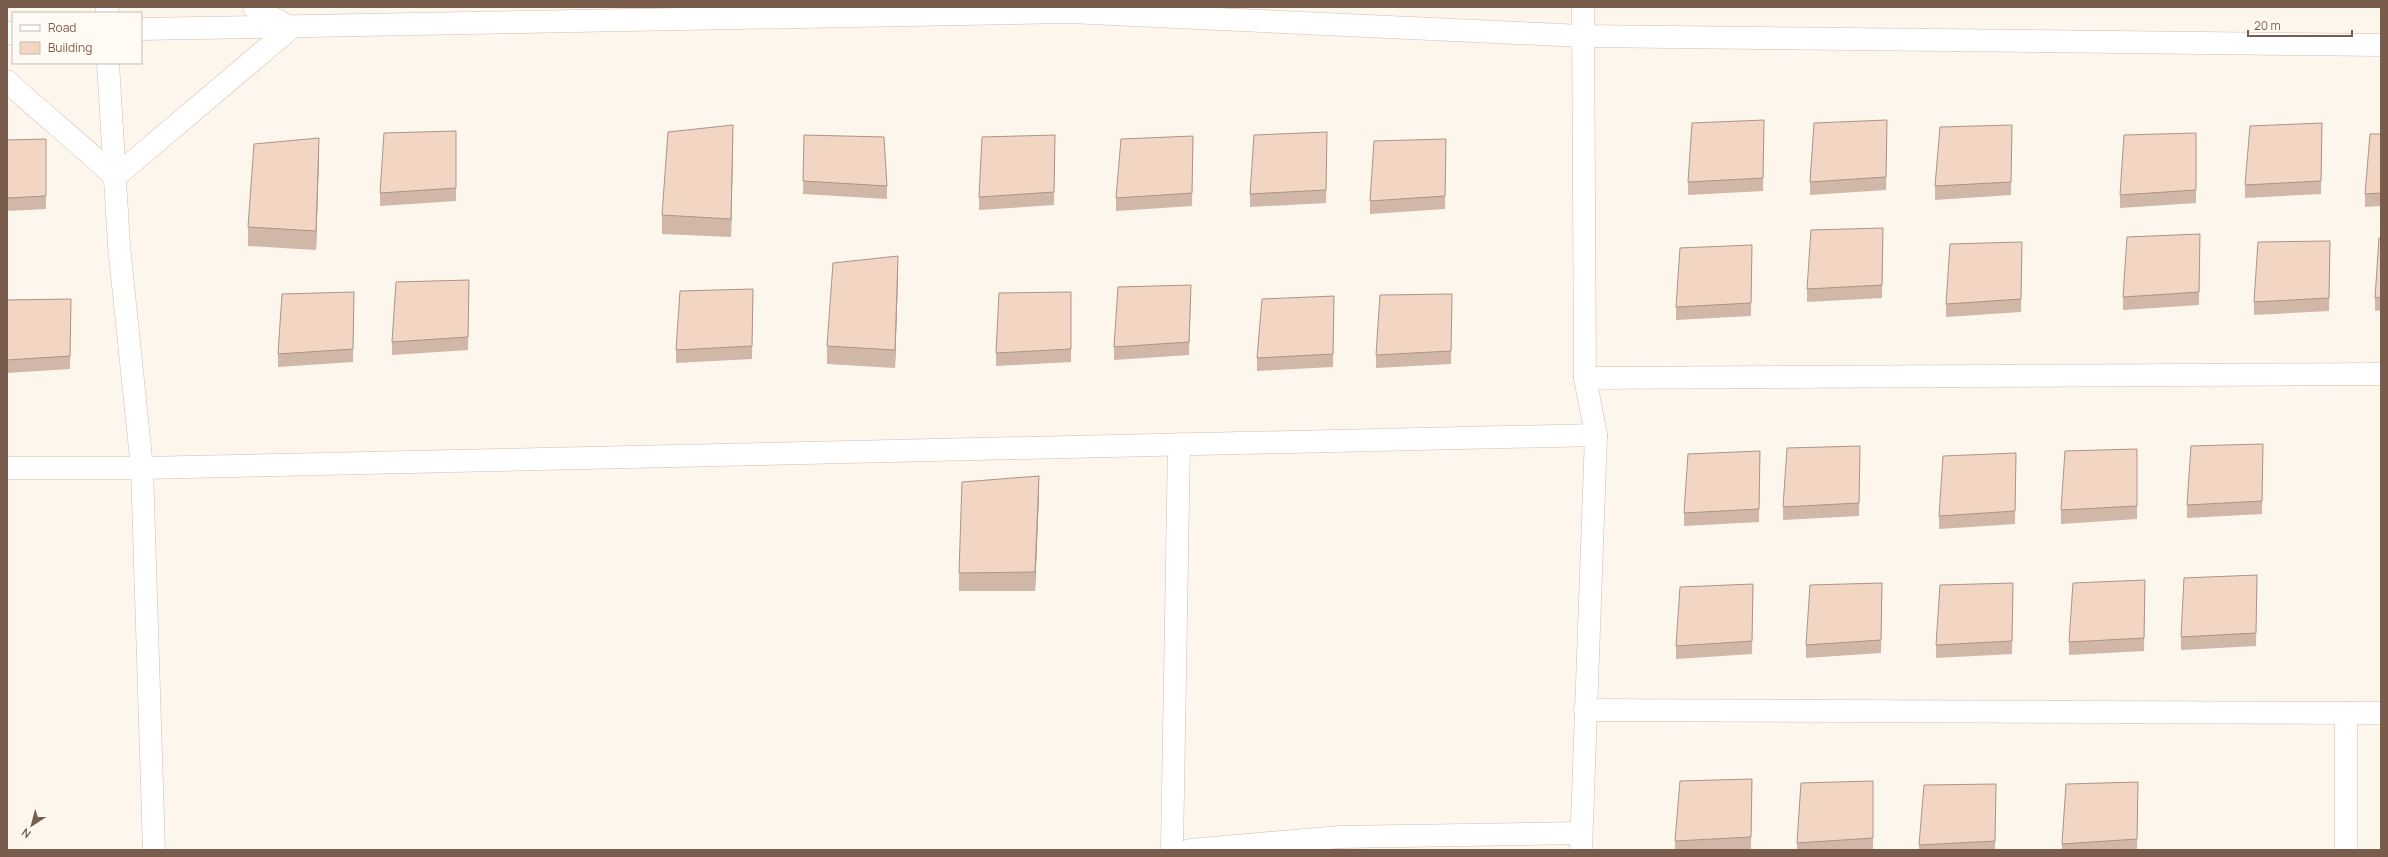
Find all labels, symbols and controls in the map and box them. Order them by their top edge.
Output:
legend [12,12,142,64]
scale bar [2248,12,2352,38]
text: 20 m [2254,17,2281,34]
text: Road [48,19,76,36]
text: Building [48,39,92,56]
north arrow [12,805,52,845]
text: N [18,825,33,842]

